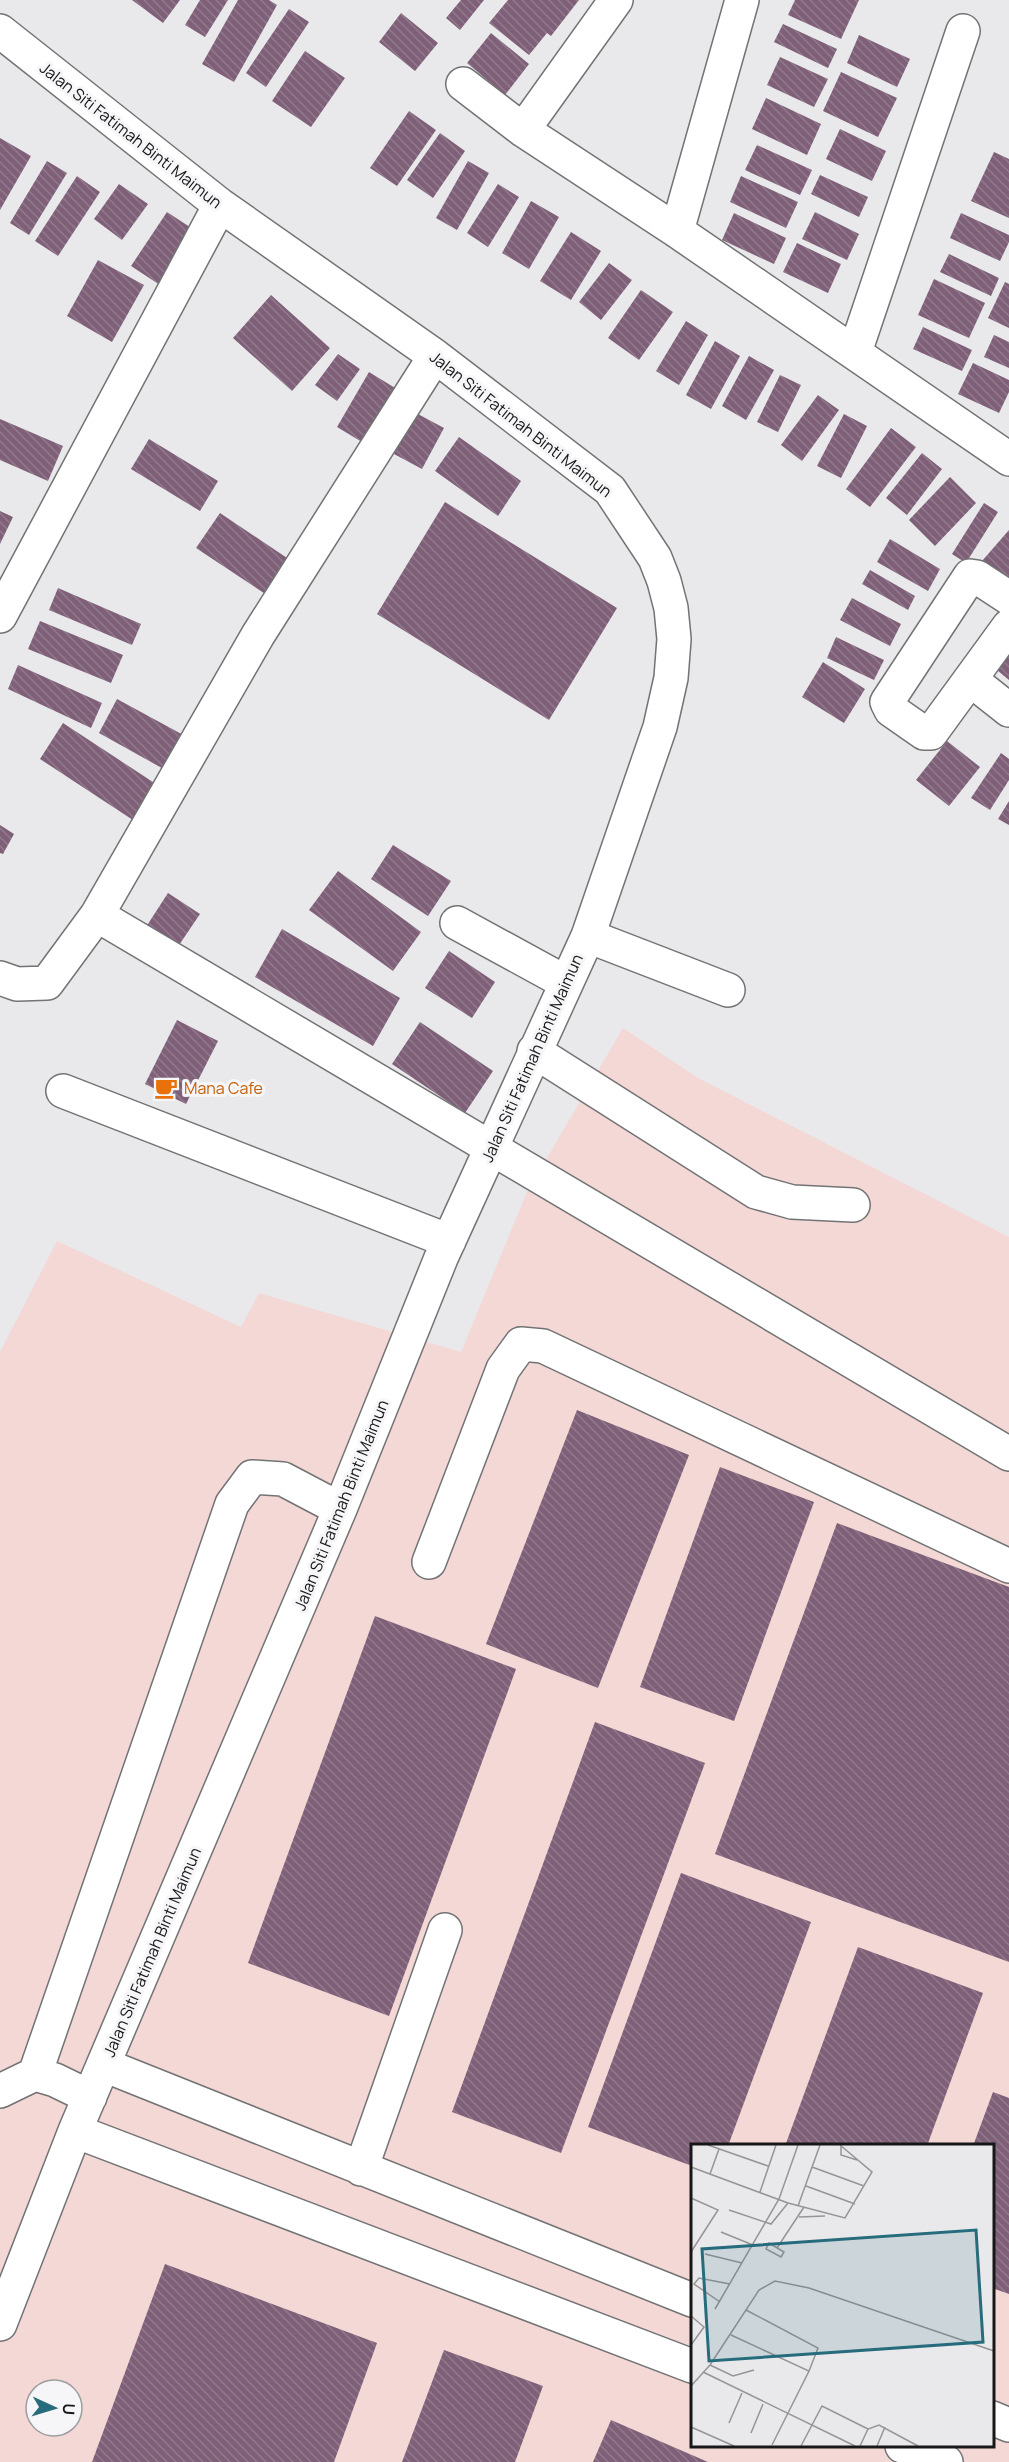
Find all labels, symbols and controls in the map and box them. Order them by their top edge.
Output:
street label: Jalan Siti Fatimah Binti Maimun [35,57,227,213]
street label: Jalan Siti Fatimah Binti Maimun [425,346,617,502]
street label: Jalan Siti Fatimah Binti Maimun [476,951,588,1165]
cafe icon: Mana Cafe [153,1075,179,1101]
place label: Mana Cafe [184,1077,263,1099]
street label: Jalan Siti Fatimah Binti Maimun [289,1396,393,1614]
street label: Jalan Siti Fatimah Binti Maimun [98,1844,206,2060]
inset map [691,2144,994,2447]
north arrow [24,2378,84,2438]
text: U [58,2403,80,2416]

